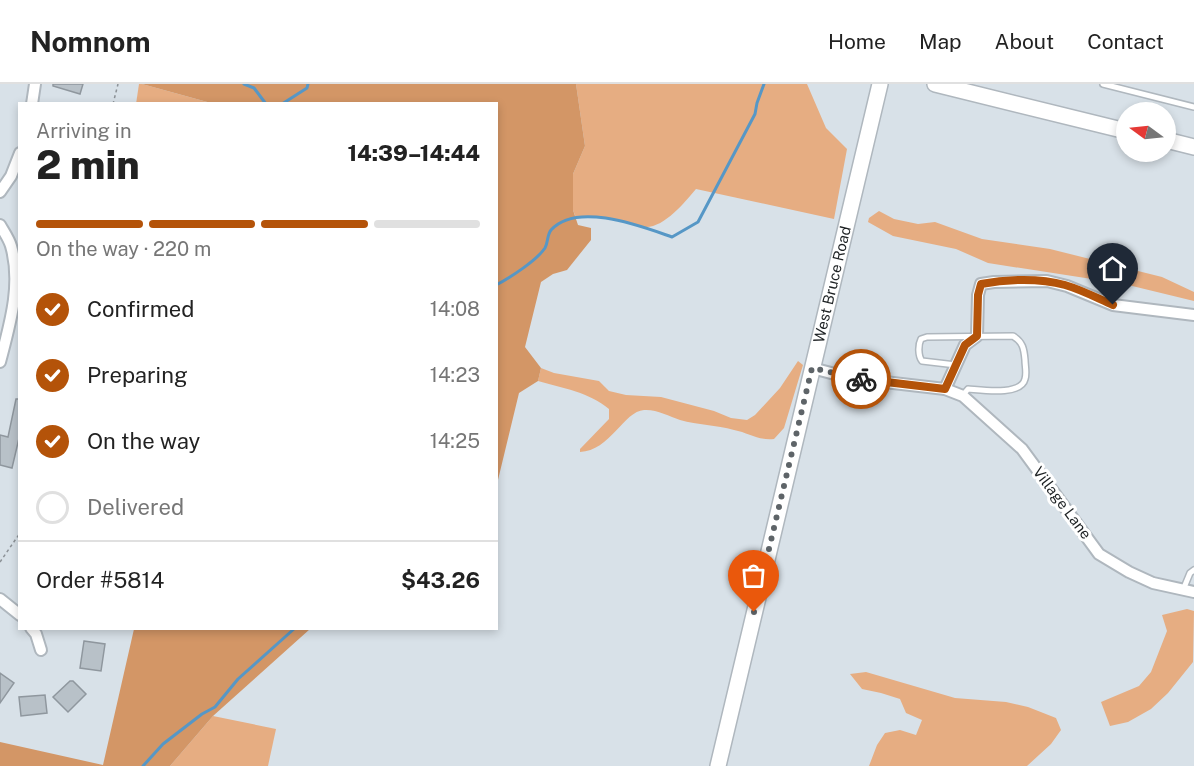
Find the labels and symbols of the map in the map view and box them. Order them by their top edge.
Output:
north arrow [1116,102,1176,162]
street label: West Bruce Road [810,224,854,344]
pin [1087,243,1138,305]
courier [831,349,891,409]
street label: Village Lane [1030,463,1095,542]
pin [728,550,779,612]

